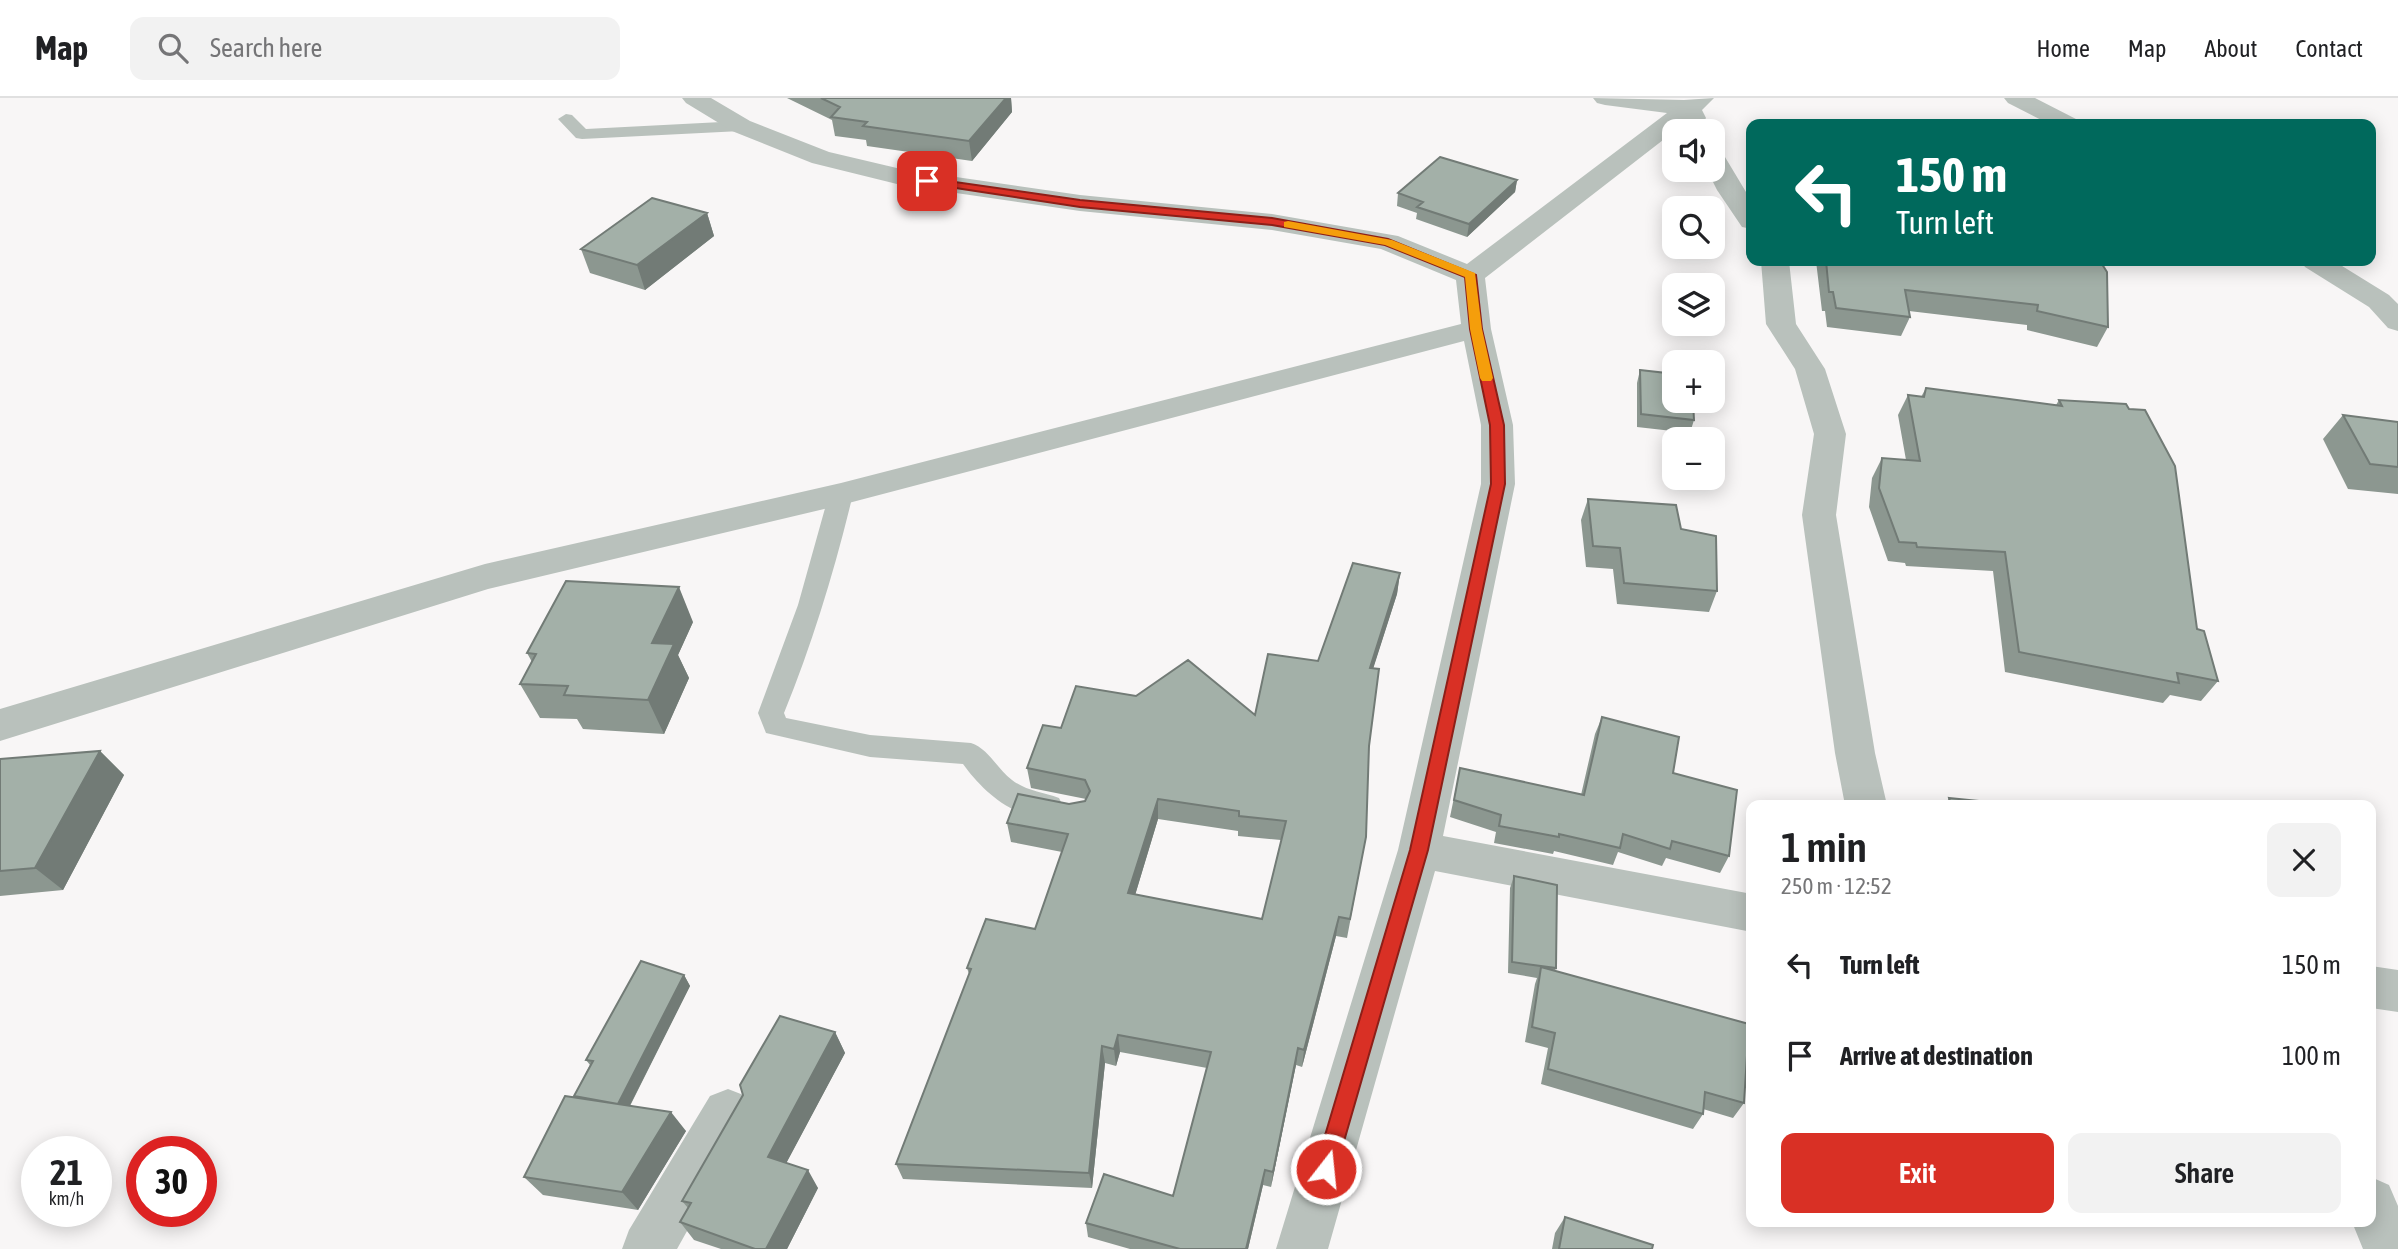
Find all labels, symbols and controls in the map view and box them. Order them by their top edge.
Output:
search box [130,17,620,80]
text: Map [35,29,88,67]
icon: search [154,29,192,67]
text: Search here [210,33,322,63]
text: Home [2036,35,2090,62]
text: Map [2128,35,2166,62]
text: About [2204,35,2257,62]
text: Contact [2295,35,2363,62]
map controls [1662,119,1725,490]
button: sound [1662,119,1725,182]
text: 150 m [1896,146,2007,202]
icon: left [1781,147,1872,238]
pin [897,151,957,211]
icon: arrive [908,162,946,200]
button: search [1662,196,1725,259]
text: Turn left [1896,204,1994,241]
button: layers [1662,273,1725,336]
button: + [1662,350,1725,413]
button: − [1662,427,1725,490]
text: 1 min [1781,823,1867,871]
button: close [2267,823,2341,897]
text: 250 m · 12:52 [1781,873,1892,899]
icon: left [1781,946,1819,984]
text: Turn left [1840,950,1920,980]
text: 150 m [2282,950,2341,980]
icon: arrive [1781,1037,1819,1075]
text: Arrive at destination [1840,1041,2033,1071]
text: 100 m [2282,1041,2341,1071]
position arrow [1289,1132,1363,1206]
button: Exit [1781,1133,2054,1213]
button: Share [2068,1133,2341,1213]
speed limit sign: 30 [126,1136,217,1227]
text: 21 [50,1152,83,1192]
text: km/h [49,1188,84,1209]

